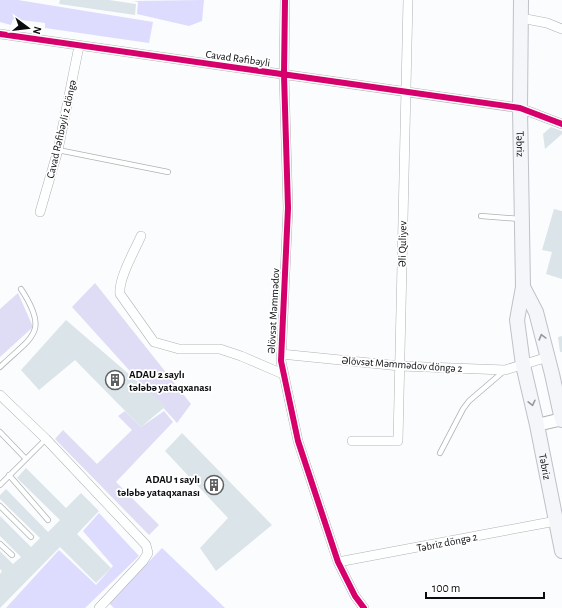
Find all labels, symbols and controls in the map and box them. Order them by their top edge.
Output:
north arrow [8,8,48,48]
text: N [31,25,43,36]
street label: Cavad Rəfibəyli [205,49,271,68]
street label: Cavad Rəfibəyli 2 döngə [45,79,78,179]
street label: Təbriz [514,131,526,158]
street label: Əli Quliyev [397,220,408,267]
street label: Əlövsət Məmmədov [266,268,281,354]
one-way arrow [539,334,547,340]
street label: Əlövsət Məmmədov döngə 2 [341,355,463,374]
building icon: ADAU 2 saylı tələbə yataqxanası [104,369,126,391]
place label: ADAU 2 saylı tələbə yataqxanası [129,369,212,393]
one-way arrow [527,399,536,406]
street label: Təbriz [537,453,553,481]
place label: ADAU 1 saylı tələbə yataqxanası [117,474,200,498]
building icon: ADAU 1 saylı tələbə yataqxanası [203,474,225,496]
street label: Təbriz döngə 2 [416,531,478,554]
scale bar [426,574,544,600]
text: 100 m [432,582,460,594]

